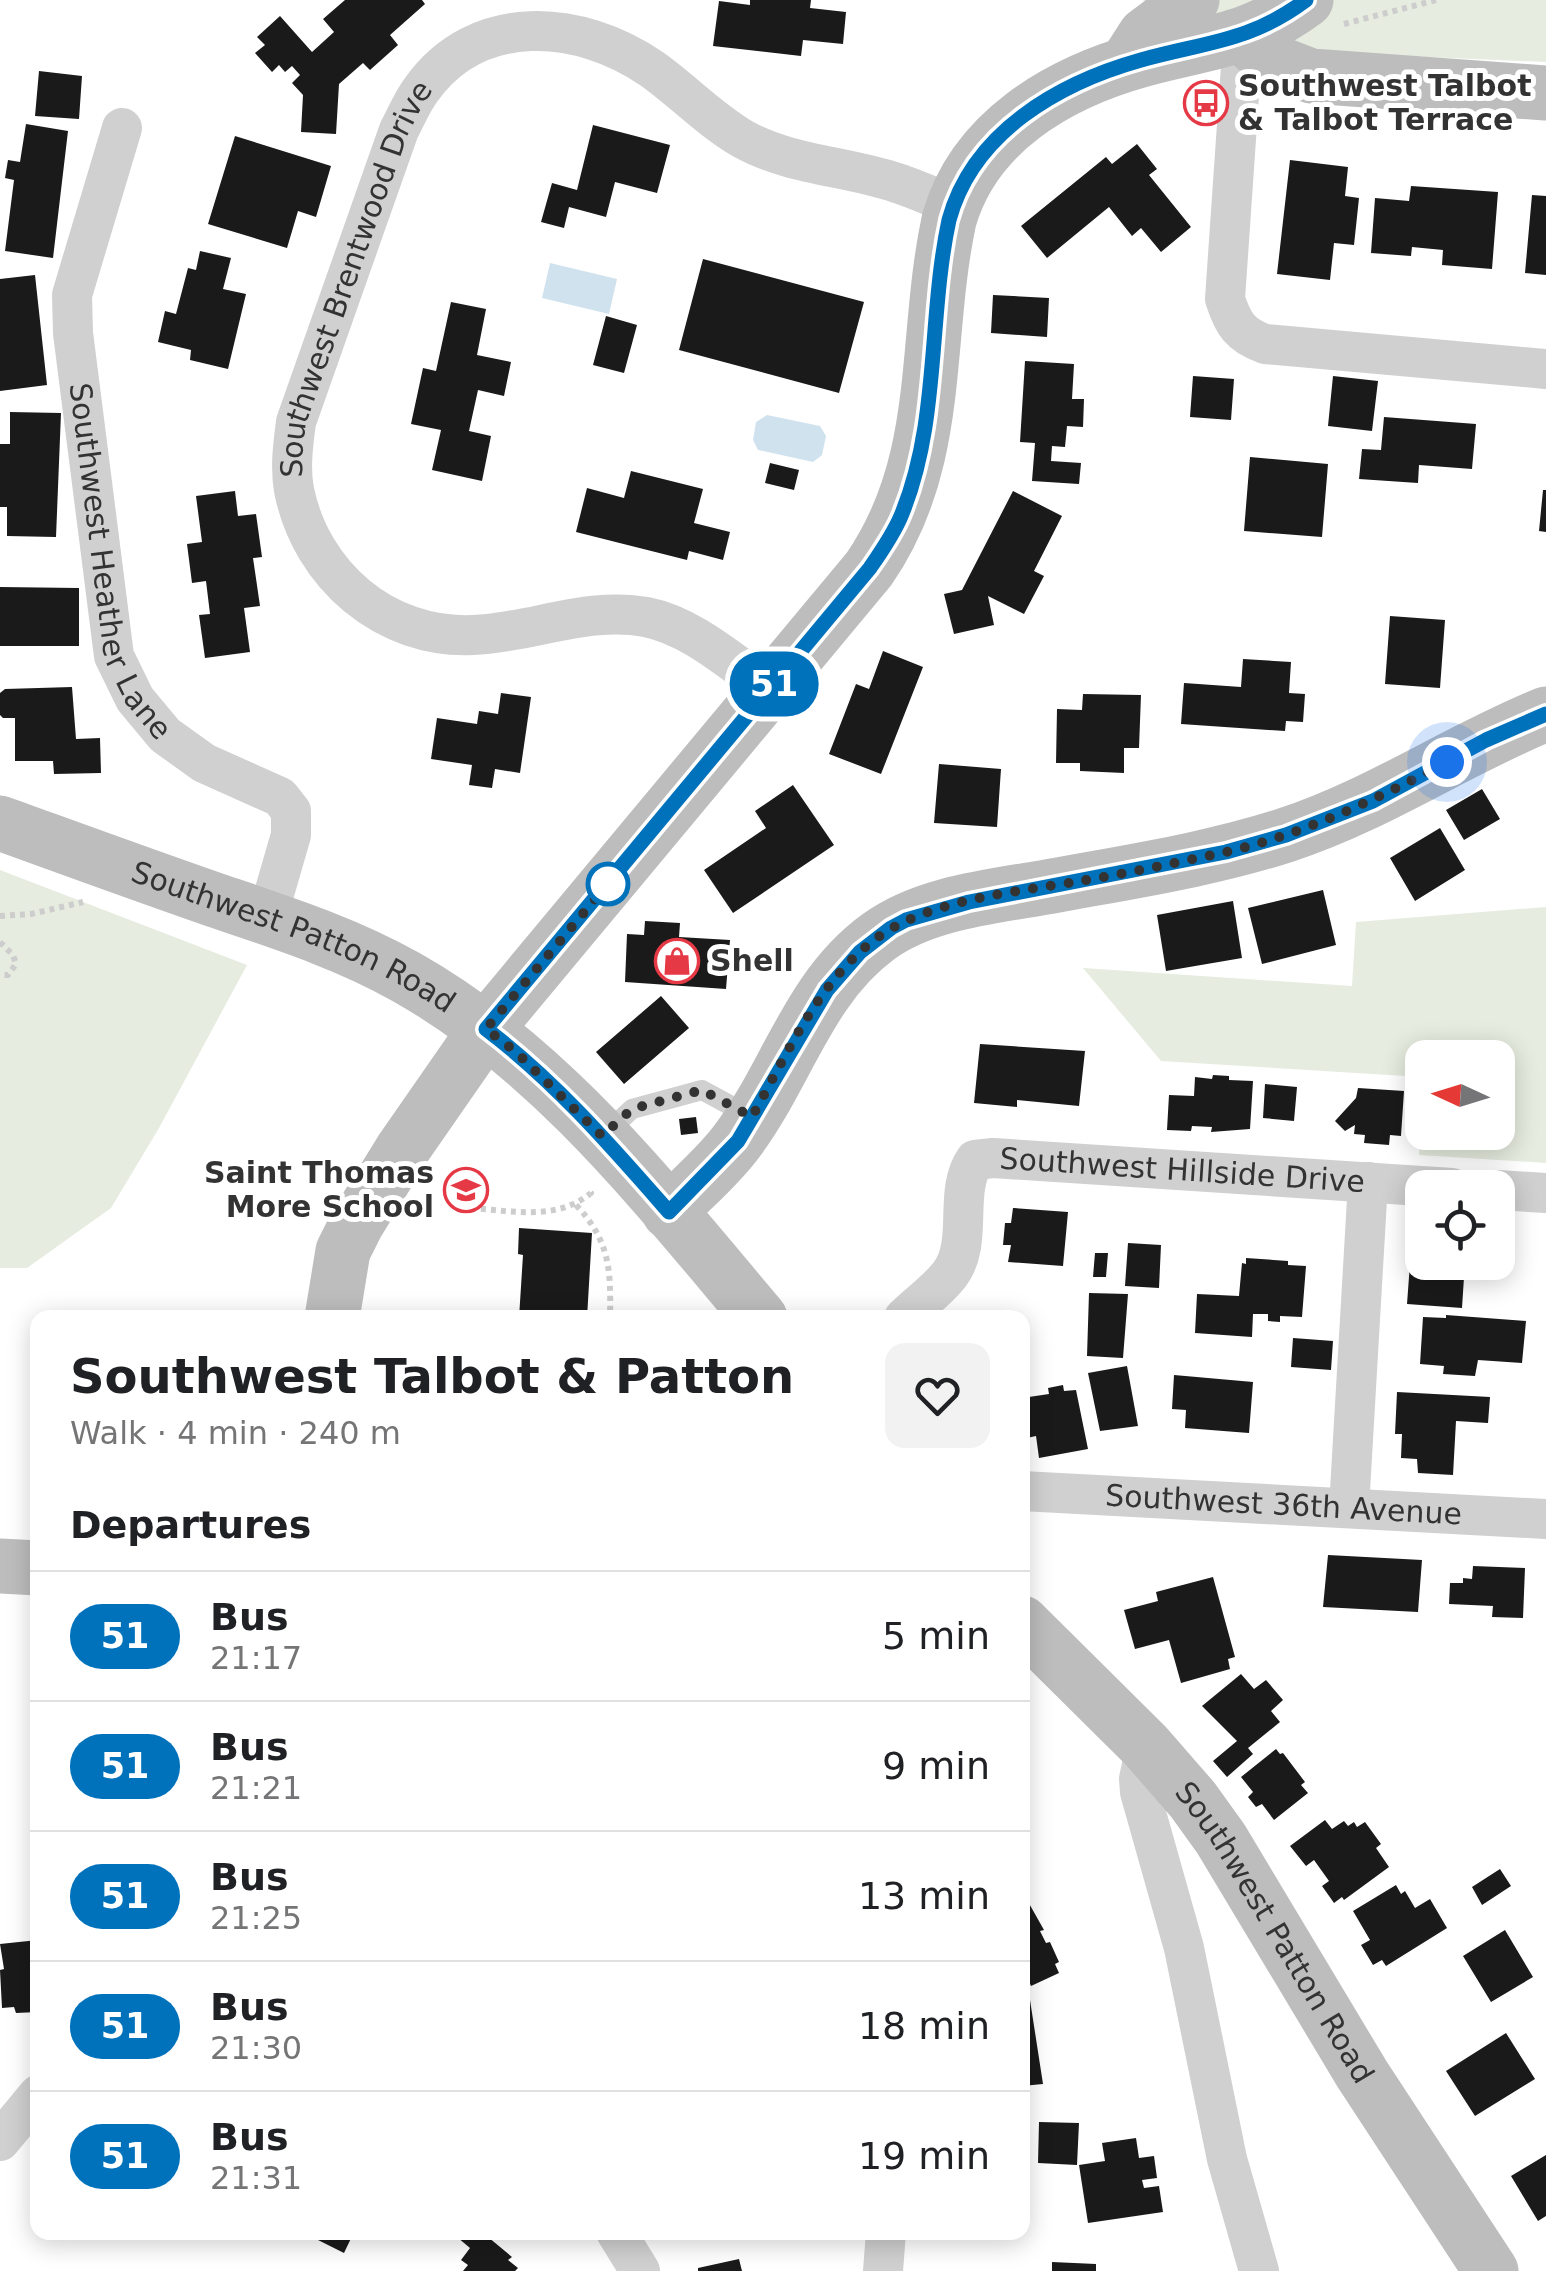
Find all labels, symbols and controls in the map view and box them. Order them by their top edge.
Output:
place label: Southwest Talbot & Talbot Terrace [1238,68,1532,137]
street label: Southwest Brentwood Drive [274,73,439,478]
bus stop icon: Southwest Talbot & Talbot Terrace [1183,80,1229,126]
street label: Southwest Heather Lane [62,381,179,746]
line badge: 51 [729,652,819,716]
text: 51 [750,664,798,704]
your location [1422,737,1472,787]
street label: Southwest Patton Road [127,854,462,1020]
unlabelled marker [587,863,629,905]
shop icon: Shell [654,938,700,984]
place label: Shell [710,943,794,978]
north arrow [1405,1040,1515,1150]
map controls [1405,1040,1515,1280]
street label: Southwest Hillside Drive [999,1140,1366,1199]
place label: Saint Thomas More School [204,1155,434,1224]
school or university icon: Saint Thomas More School [443,1167,489,1213]
button: locate [1405,1170,1515,1280]
button: heart [885,1343,990,1448]
text: Southwest Talbot & Patton [70,1348,794,1404]
text: Walk · 4 min · 240 m [70,1414,401,1452]
street label: Southwest 36th Avenue [1104,1477,1463,1531]
text: Departures [70,1503,311,1547]
text: Bus [210,1595,289,1639]
text: 5 min [882,1614,990,1658]
text: 51 [101,1616,149,1656]
text: 21:17 [210,1639,302,1677]
text: Bus [210,1725,289,1769]
text: 9 min [882,1744,990,1788]
text: 51 [101,1746,149,1786]
text: 21:21 [210,1769,302,1807]
street label: Southwest Patton Road [1168,1774,1381,2089]
text: Bus [210,1855,289,1899]
text: 13 min [858,1874,990,1918]
text: 51 [101,1876,149,1916]
text: 21:25 [210,1899,302,1937]
text: Bus [210,1985,289,2029]
text: 18 min [858,2004,990,2048]
text: 51 [101,2006,149,2046]
text: 21:30 [210,2029,302,2067]
text: Bus [210,2115,289,2159]
text: 19 min [858,2134,990,2178]
text: 51 [101,2136,149,2176]
text: 21:31 [210,2159,302,2197]

